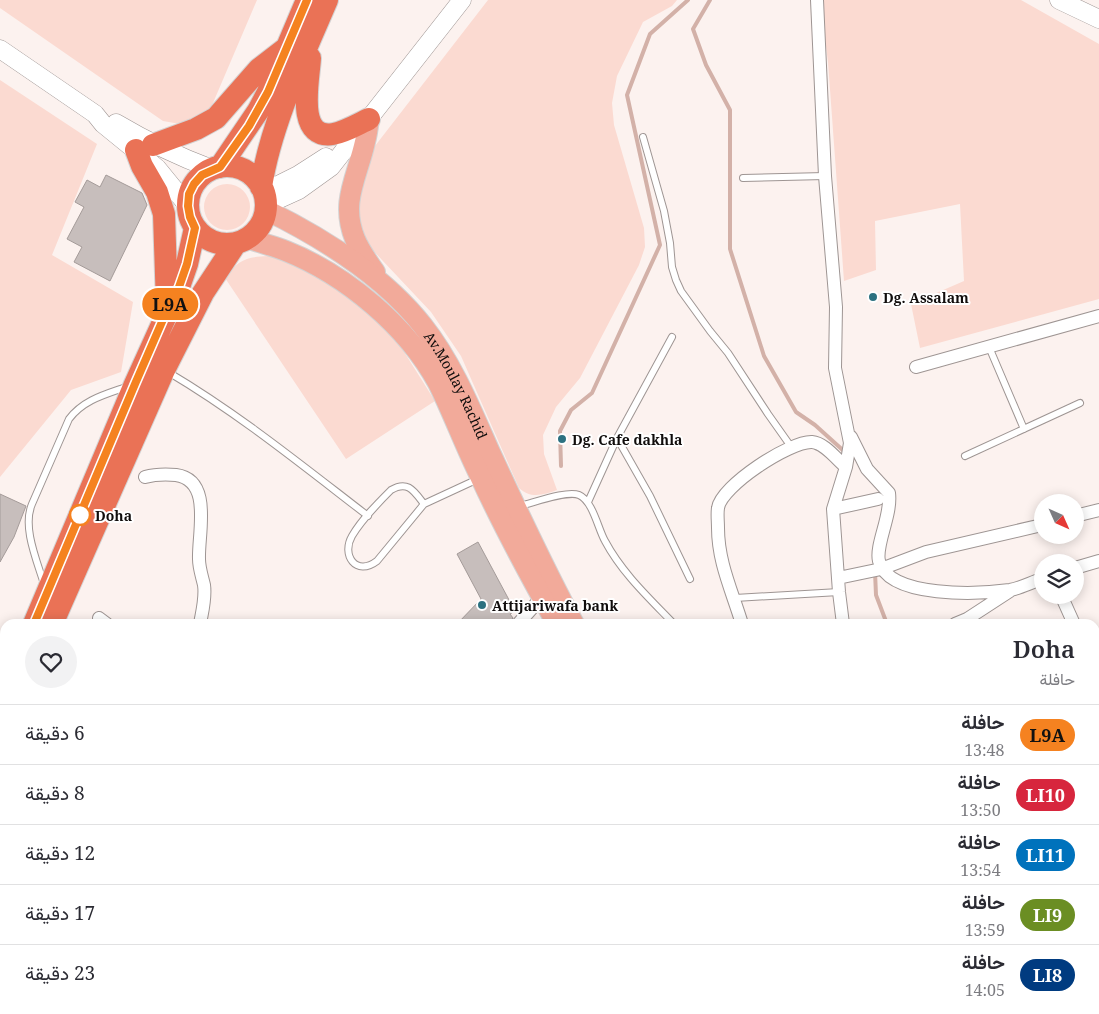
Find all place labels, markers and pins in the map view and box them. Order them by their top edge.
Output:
place label: Dg. Assalam [883,288,969,307]
marker: Dg. Assalam [867,291,879,303]
place label: Dg. Cafe dakhla [572,430,683,449]
marker: Dg. Cafe dakhla [556,433,568,445]
marker: Doha [69,504,91,526]
place label: Doha [95,506,132,525]
place label: Attijariwafa bank [492,596,618,615]
marker: Attijariwafa bank [476,599,488,611]

